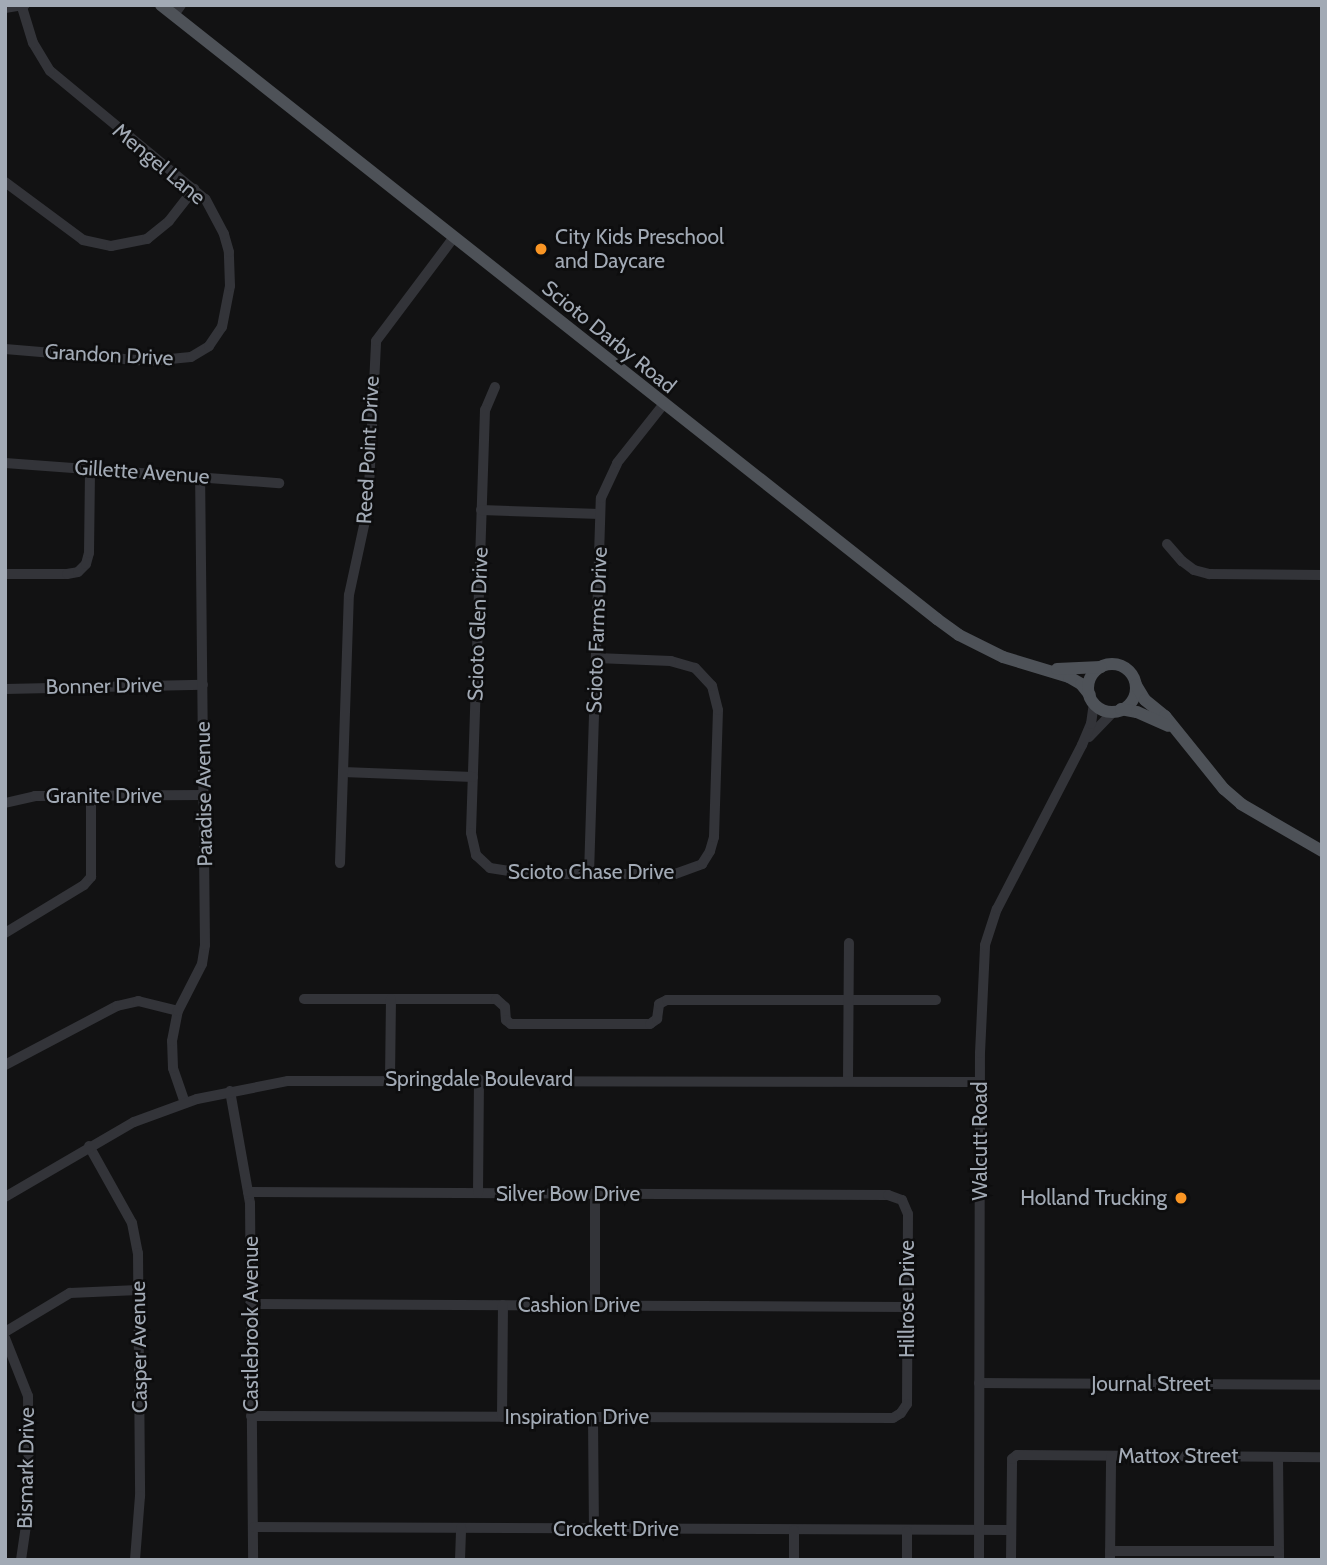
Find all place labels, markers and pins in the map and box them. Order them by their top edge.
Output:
place label: City Kids Preschool and Daycare [555,224,724,274]
marker: City Kids Preschool and Daycare [533,241,549,257]
place label: Holland Trucking [1020,1185,1167,1211]
marker: Holland Trucking [1173,1190,1189,1206]

